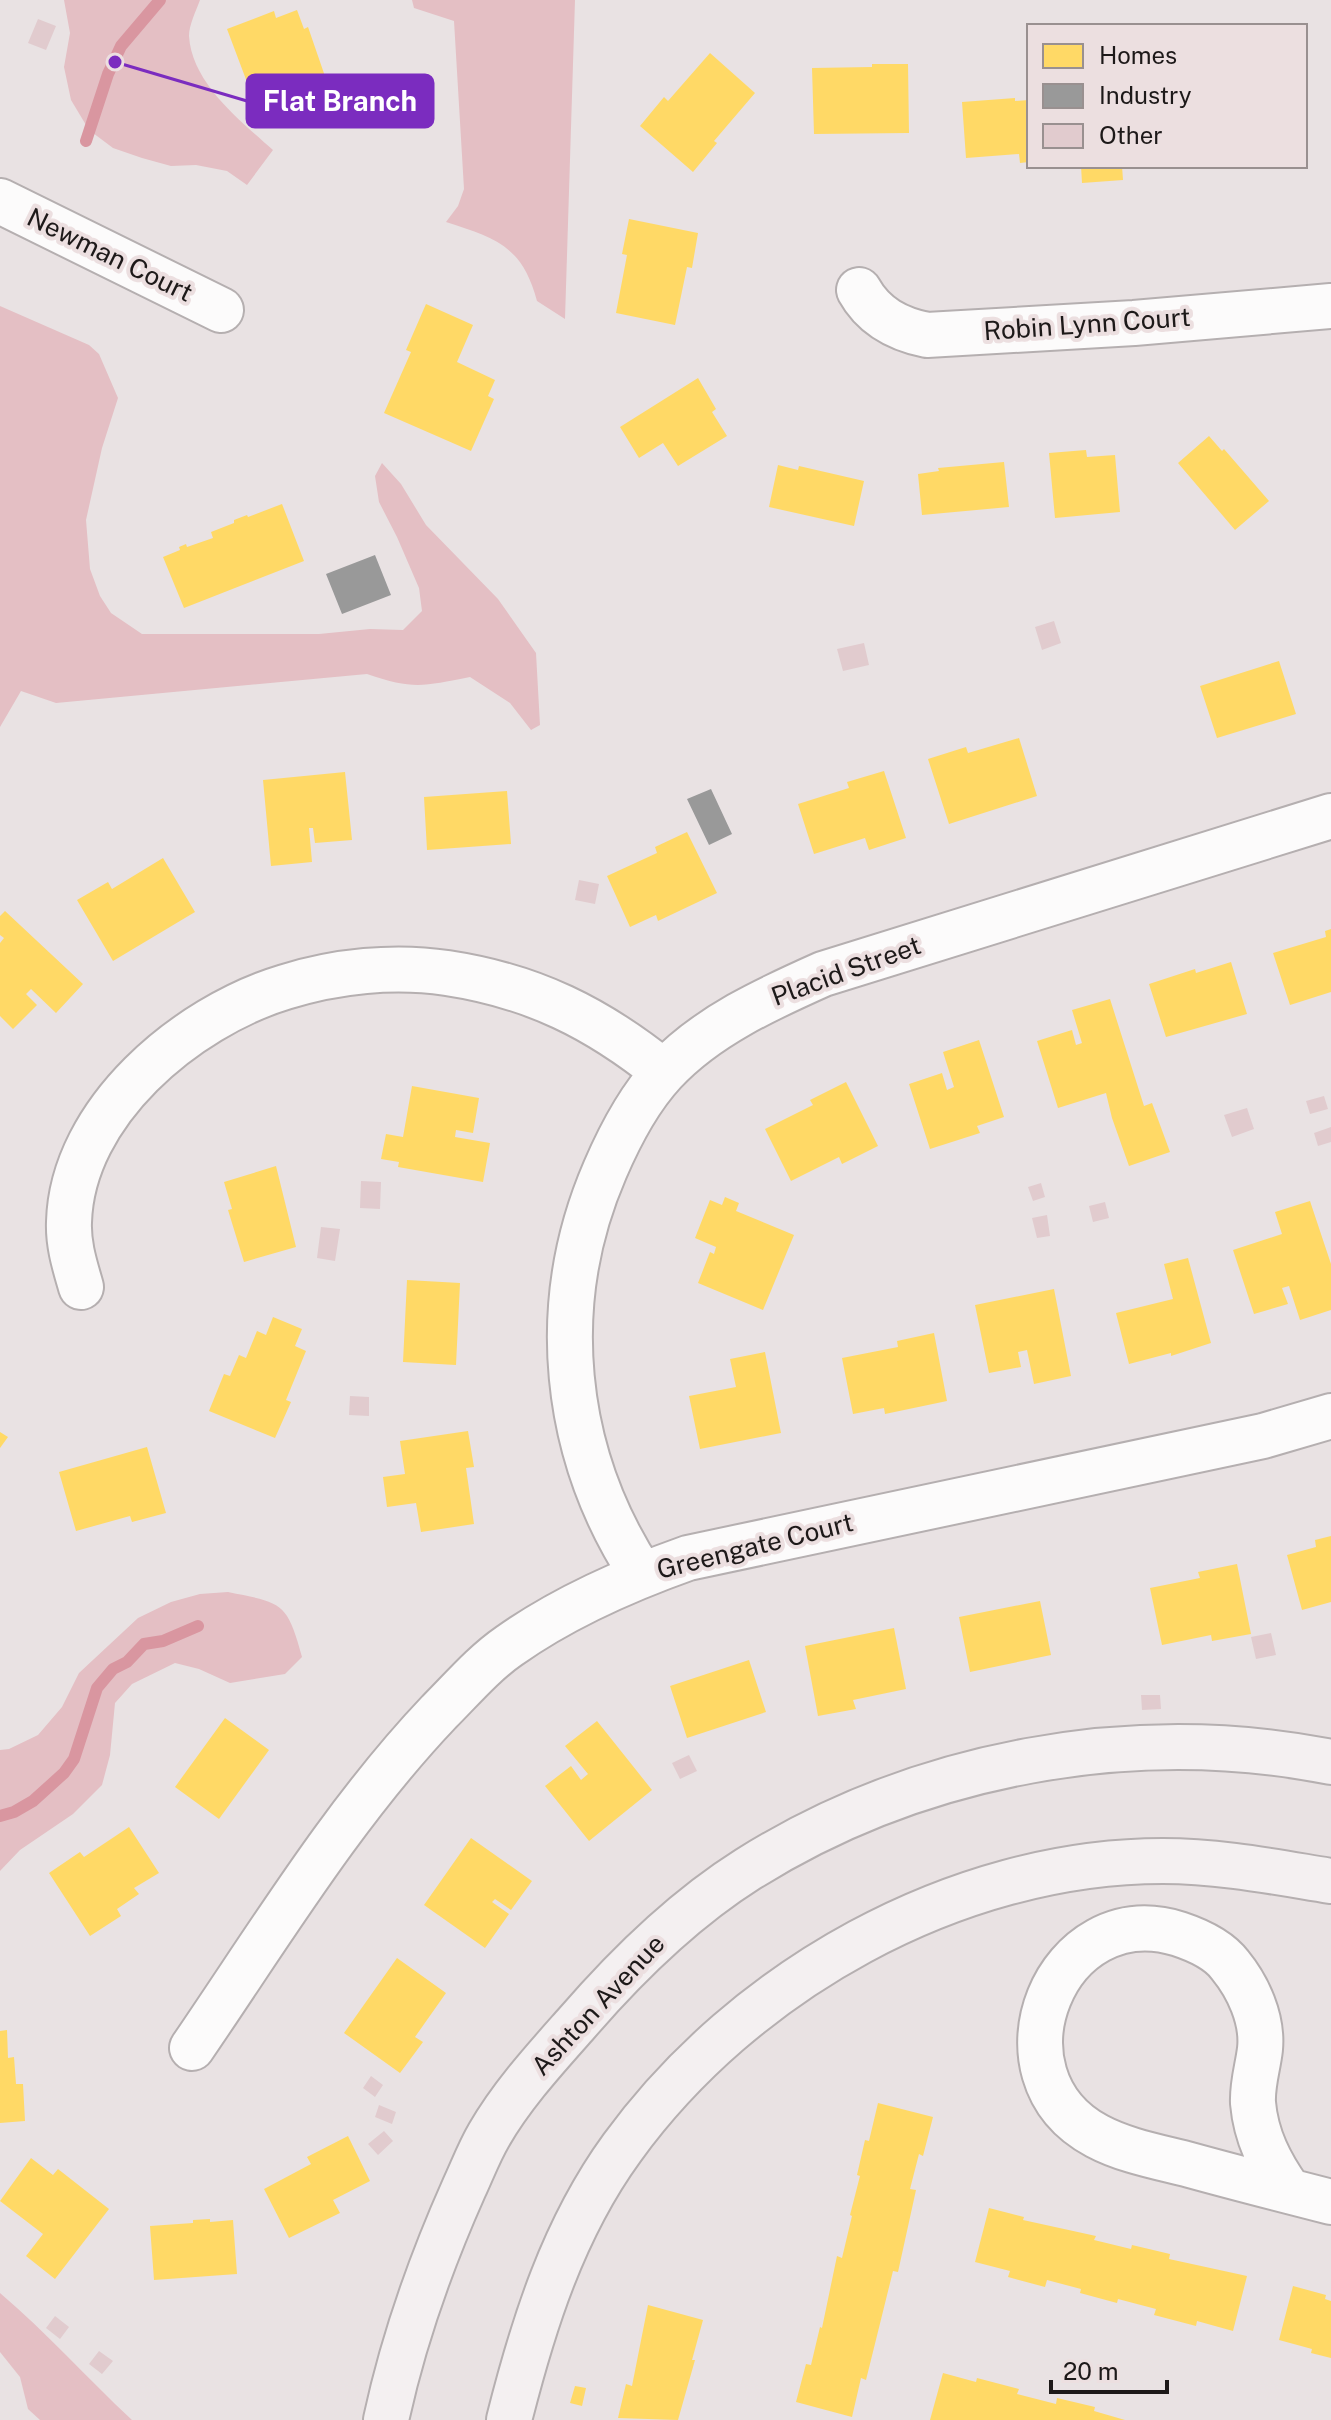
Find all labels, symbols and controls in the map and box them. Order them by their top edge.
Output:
legend [1027,24,1307,168]
text: Homes [1099,41,1177,69]
callout: Flat Branch [247,75,433,127]
text: Industry [1099,81,1192,109]
text: Flat Branch [263,84,417,117]
text: Other [1099,121,1163,149]
street label: Newman Court [22,201,198,308]
street label: Robin Lynn Court [983,301,1191,346]
street label: Placid Street [767,929,925,1012]
street label: Greengate Court [653,1506,856,1585]
street label: Ashton Avenue [525,1928,671,2081]
scale bar [1051,2344,1167,2394]
text: 20 m [1063,2357,1119,2385]

